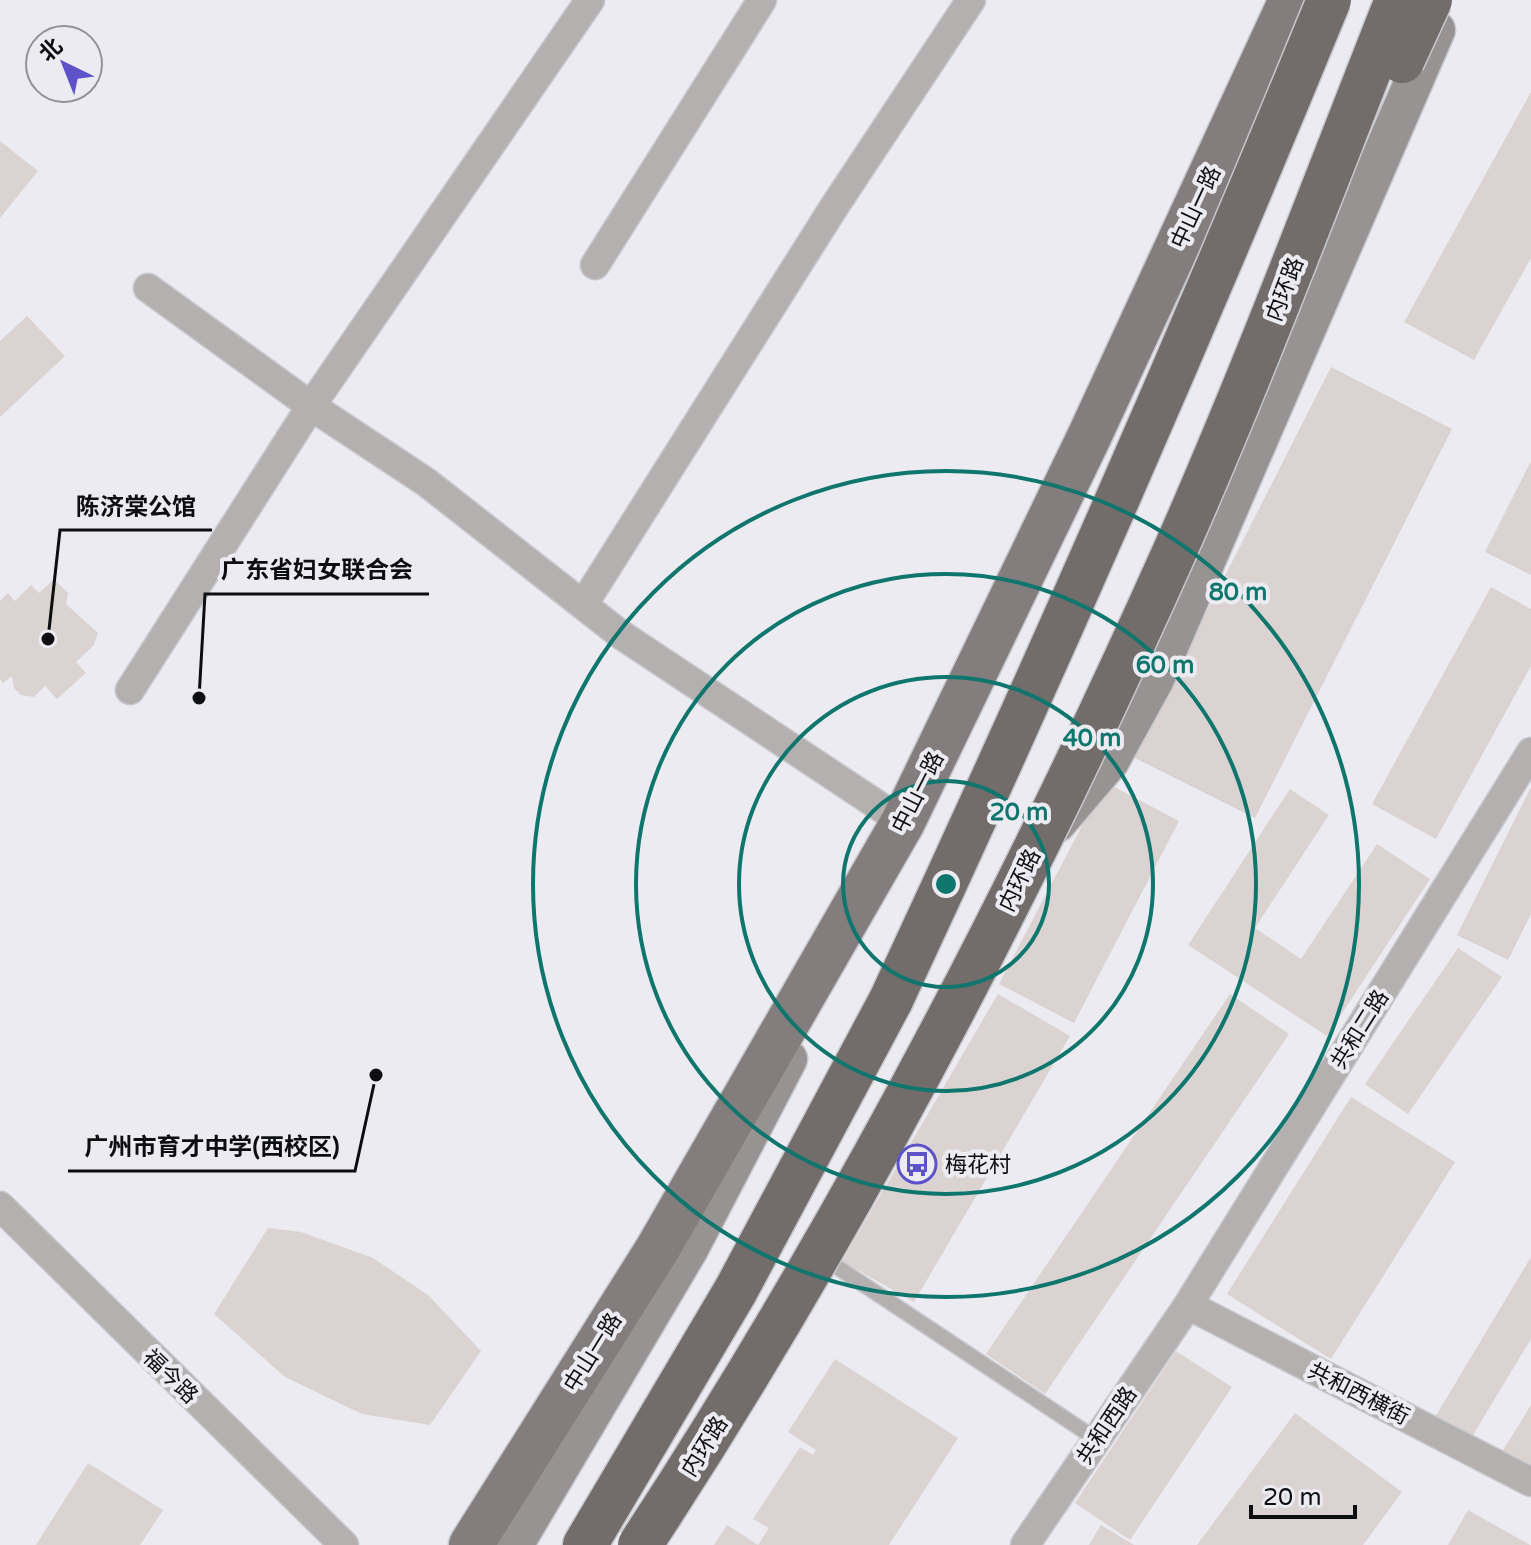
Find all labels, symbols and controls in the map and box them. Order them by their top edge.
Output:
north arrow [24,24,104,104]
text: 北 [34,33,68,67]
street label: 中山一路 [1166,162,1226,253]
street label: 内环路 [1261,254,1309,325]
callout: 陈济棠公馆 [60,482,212,530]
text: 陈济棠公馆 [76,493,196,522]
callout: 广东省妇女联合会 [205,546,429,594]
text: 广东省妇女联合会 [221,556,413,585]
text: 80 m [1209,578,1267,607]
text: 60 m [1136,651,1194,680]
text: 40 m [1063,724,1121,753]
street label: 中山一路 [886,747,949,838]
text: 20 m [990,798,1048,827]
street label: 内环路 [994,845,1046,916]
centre of rings [932,870,960,898]
street label: 共和二路 [1326,985,1394,1074]
callout: 广州市育才中学(西校区) [68,1123,355,1171]
text: 广州市育才中学(西校区) [85,1133,339,1162]
bus stop icon: 梅花村 [896,1143,938,1185]
place label: 梅花村 [945,1152,1011,1178]
street label: 中山一路 [559,1308,627,1397]
street label: 福今路 [138,1344,203,1409]
street label: 共和西横街 [1304,1357,1413,1430]
street label: 共和西路 [1071,1382,1142,1469]
street label: 内环路 [676,1412,733,1481]
scale bar [1251,1469,1355,1519]
text: 20 m [1263,1483,1321,1512]

